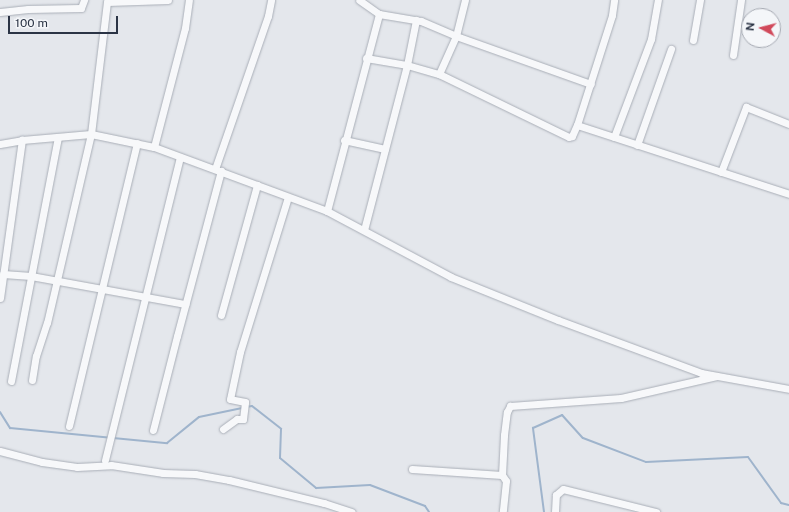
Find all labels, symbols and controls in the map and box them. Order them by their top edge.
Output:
scale bar [10,8,120,34]
north arrow [741,8,781,48]
text: 100 m [15,16,48,30]
text: N [744,22,757,32]

